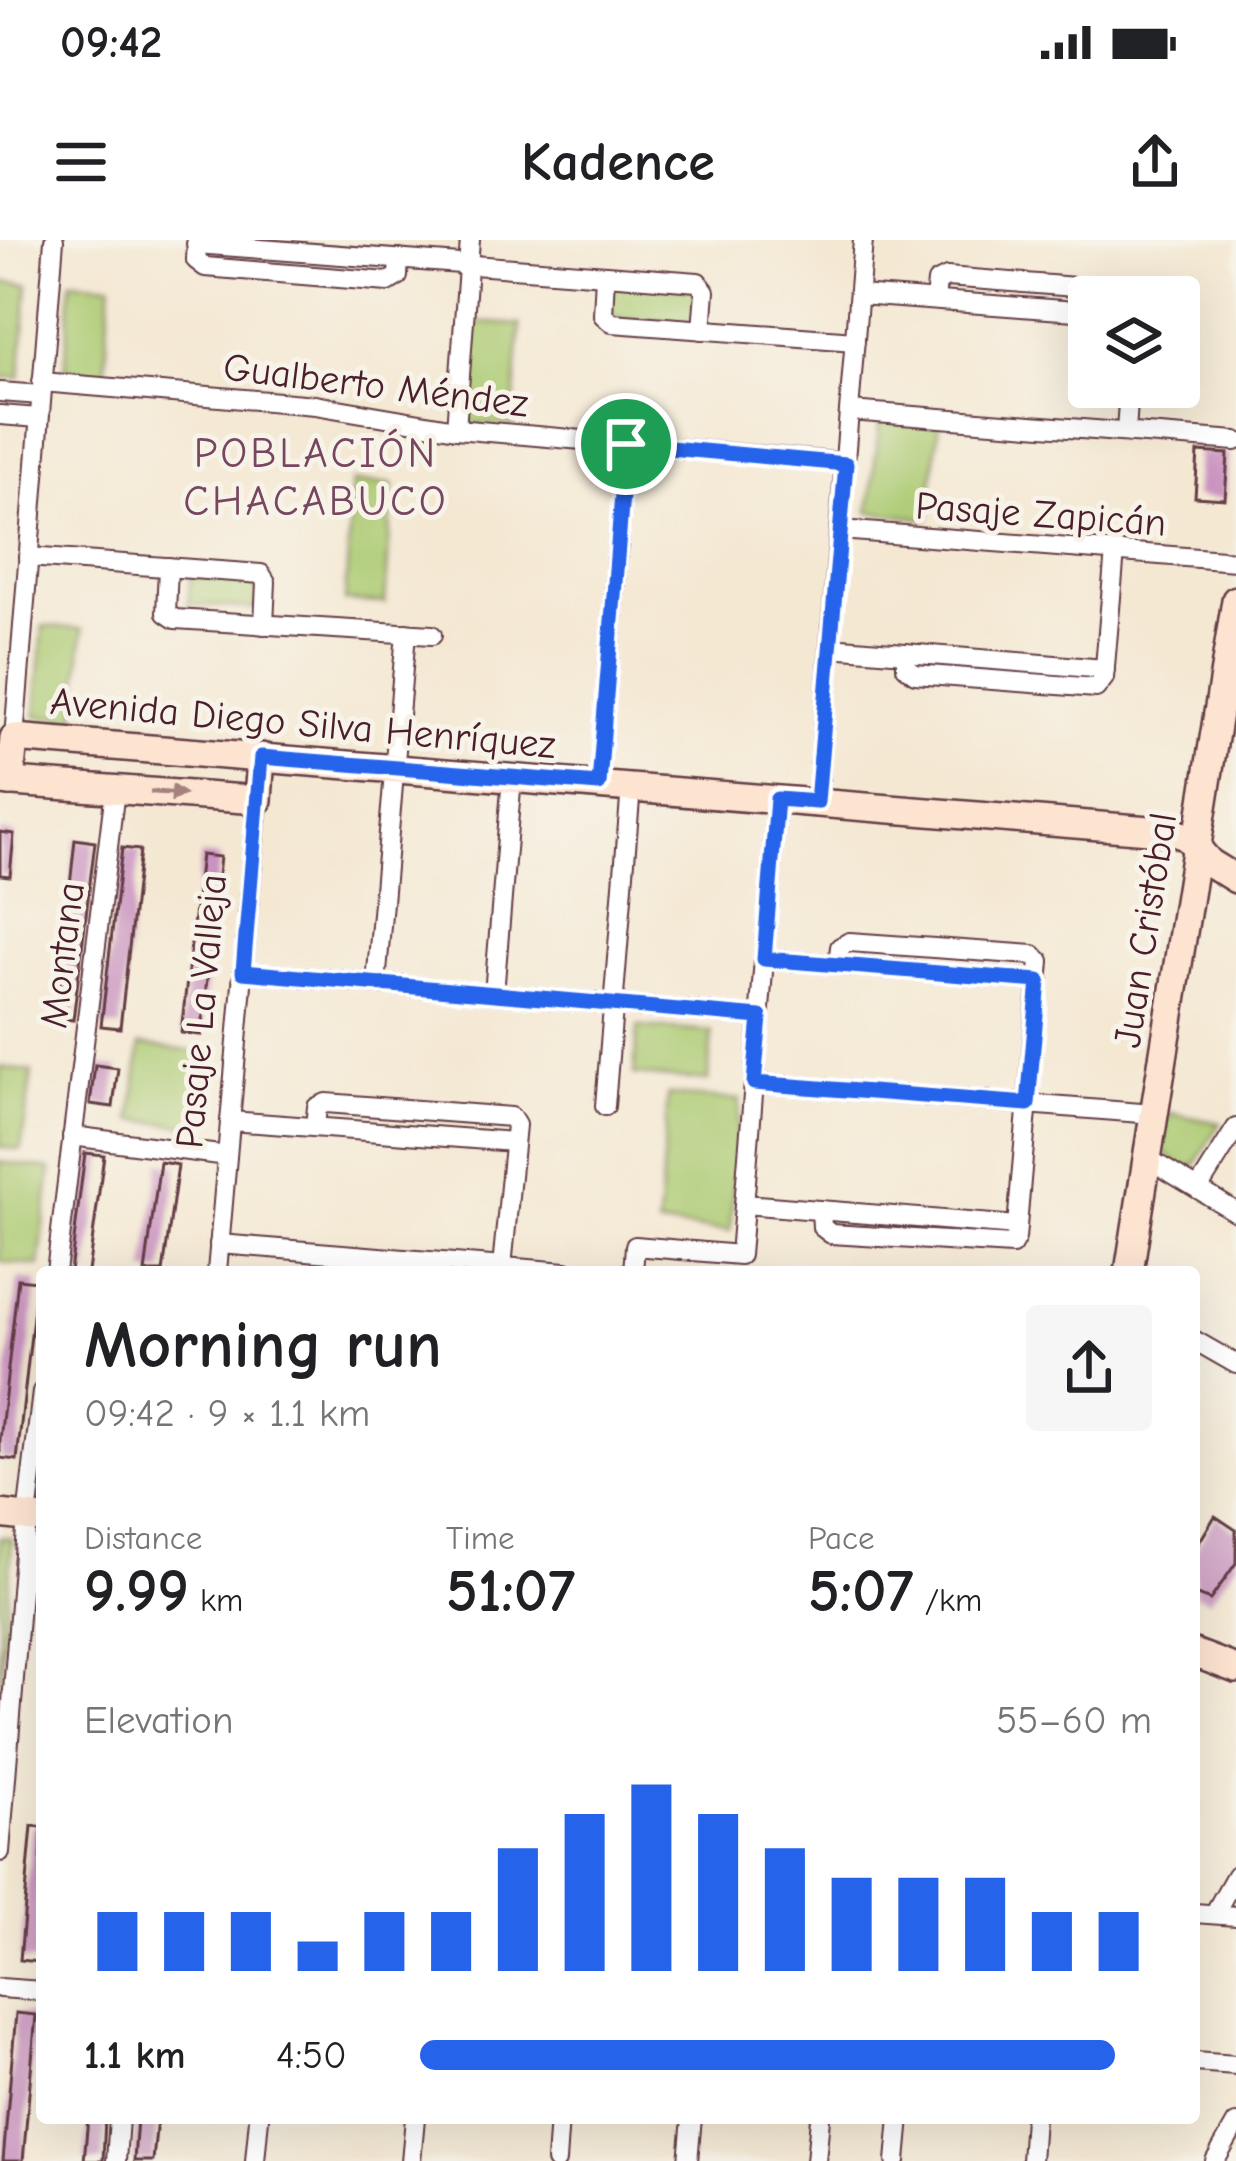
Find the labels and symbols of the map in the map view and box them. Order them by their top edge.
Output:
street label: Gualberto Méndez [221,344,531,427]
pin [575,393,677,495]
district label: POBLACIÓN CHACABUCO [183,428,449,526]
street label: Pasaje Zapicán [914,483,1168,546]
street label: Avenida Diego Silva Henríquez [48,679,557,768]
one-way arrow [150,784,187,803]
street label: Juan Cristóbal [1105,810,1186,1051]
street label: Pasaje La Valleja [167,872,236,1150]
street label: Montana [31,880,94,1031]

